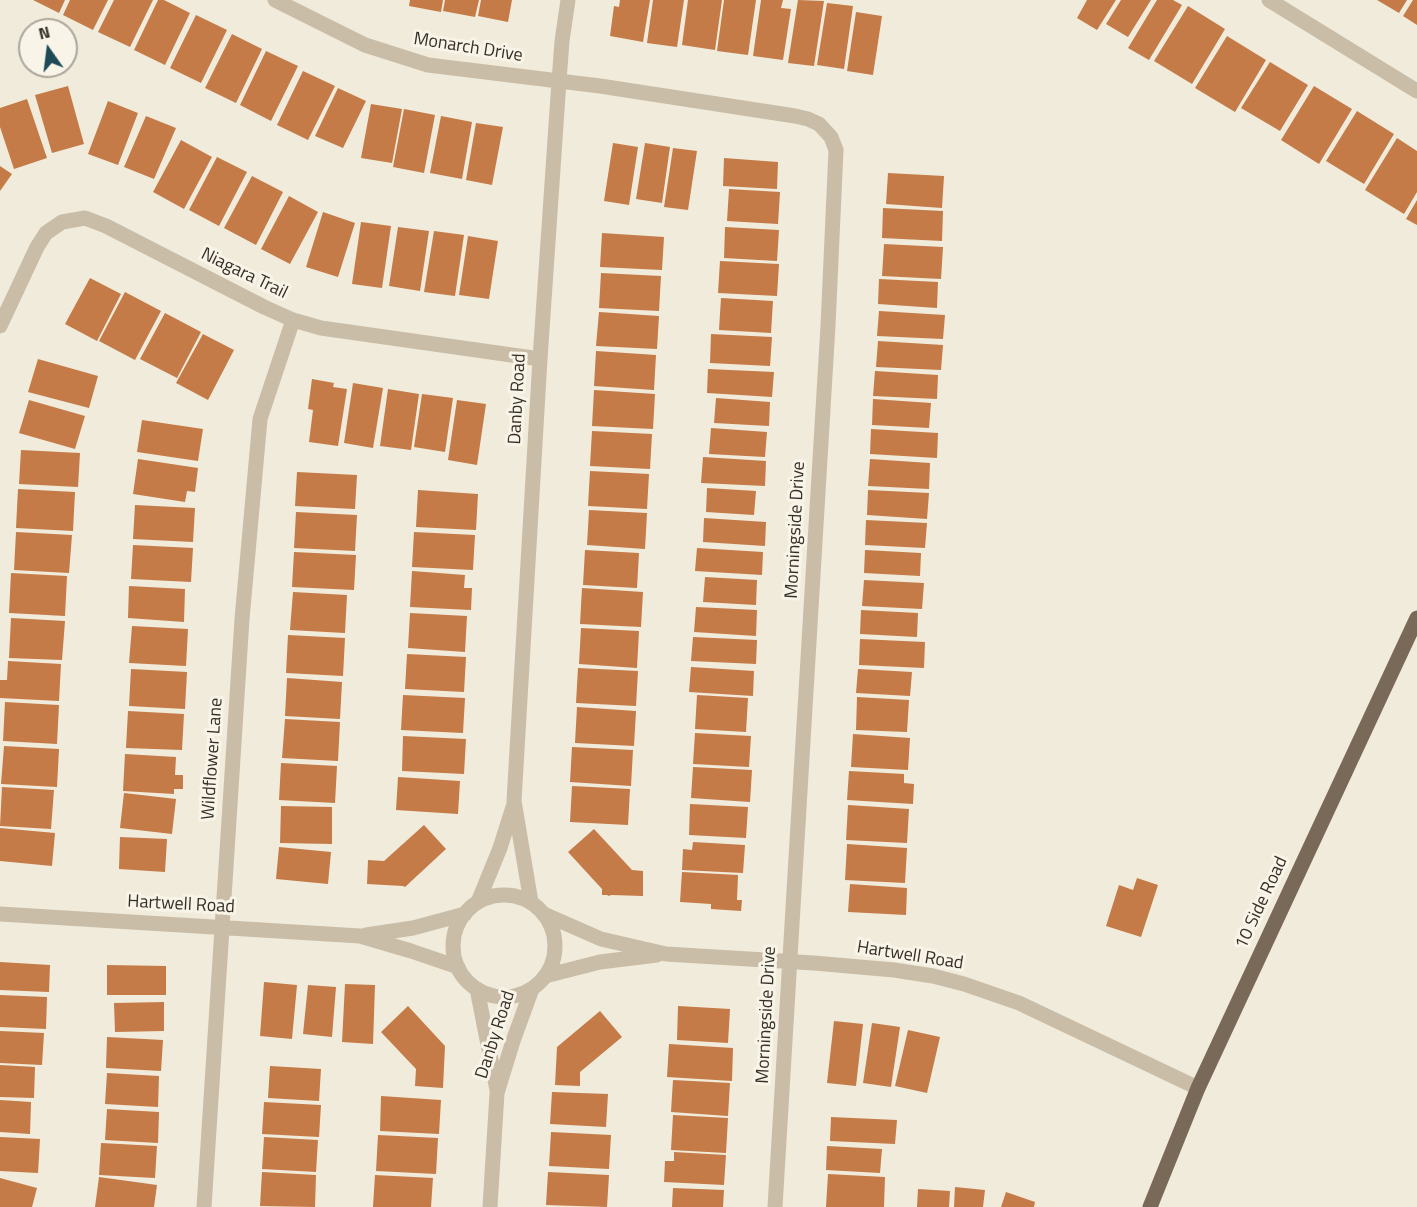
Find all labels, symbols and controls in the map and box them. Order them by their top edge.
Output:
north arrow [18,18,78,78]
text: N [36,19,52,45]
street label: Monarch Drive [412,29,524,67]
street label: Niagara Trail [197,244,291,304]
street label: Danby Road [505,353,531,445]
street label: Morningside Drive [782,461,810,599]
street label: Wildflower Lane [198,697,228,821]
street label: 10 Side Road [1231,853,1293,953]
street label: Hartwell Road [127,891,235,919]
street label: Hartwell Road [855,937,965,975]
street label: Morningside Drive [753,946,781,1084]
street label: Danby Road [472,988,520,1082]

